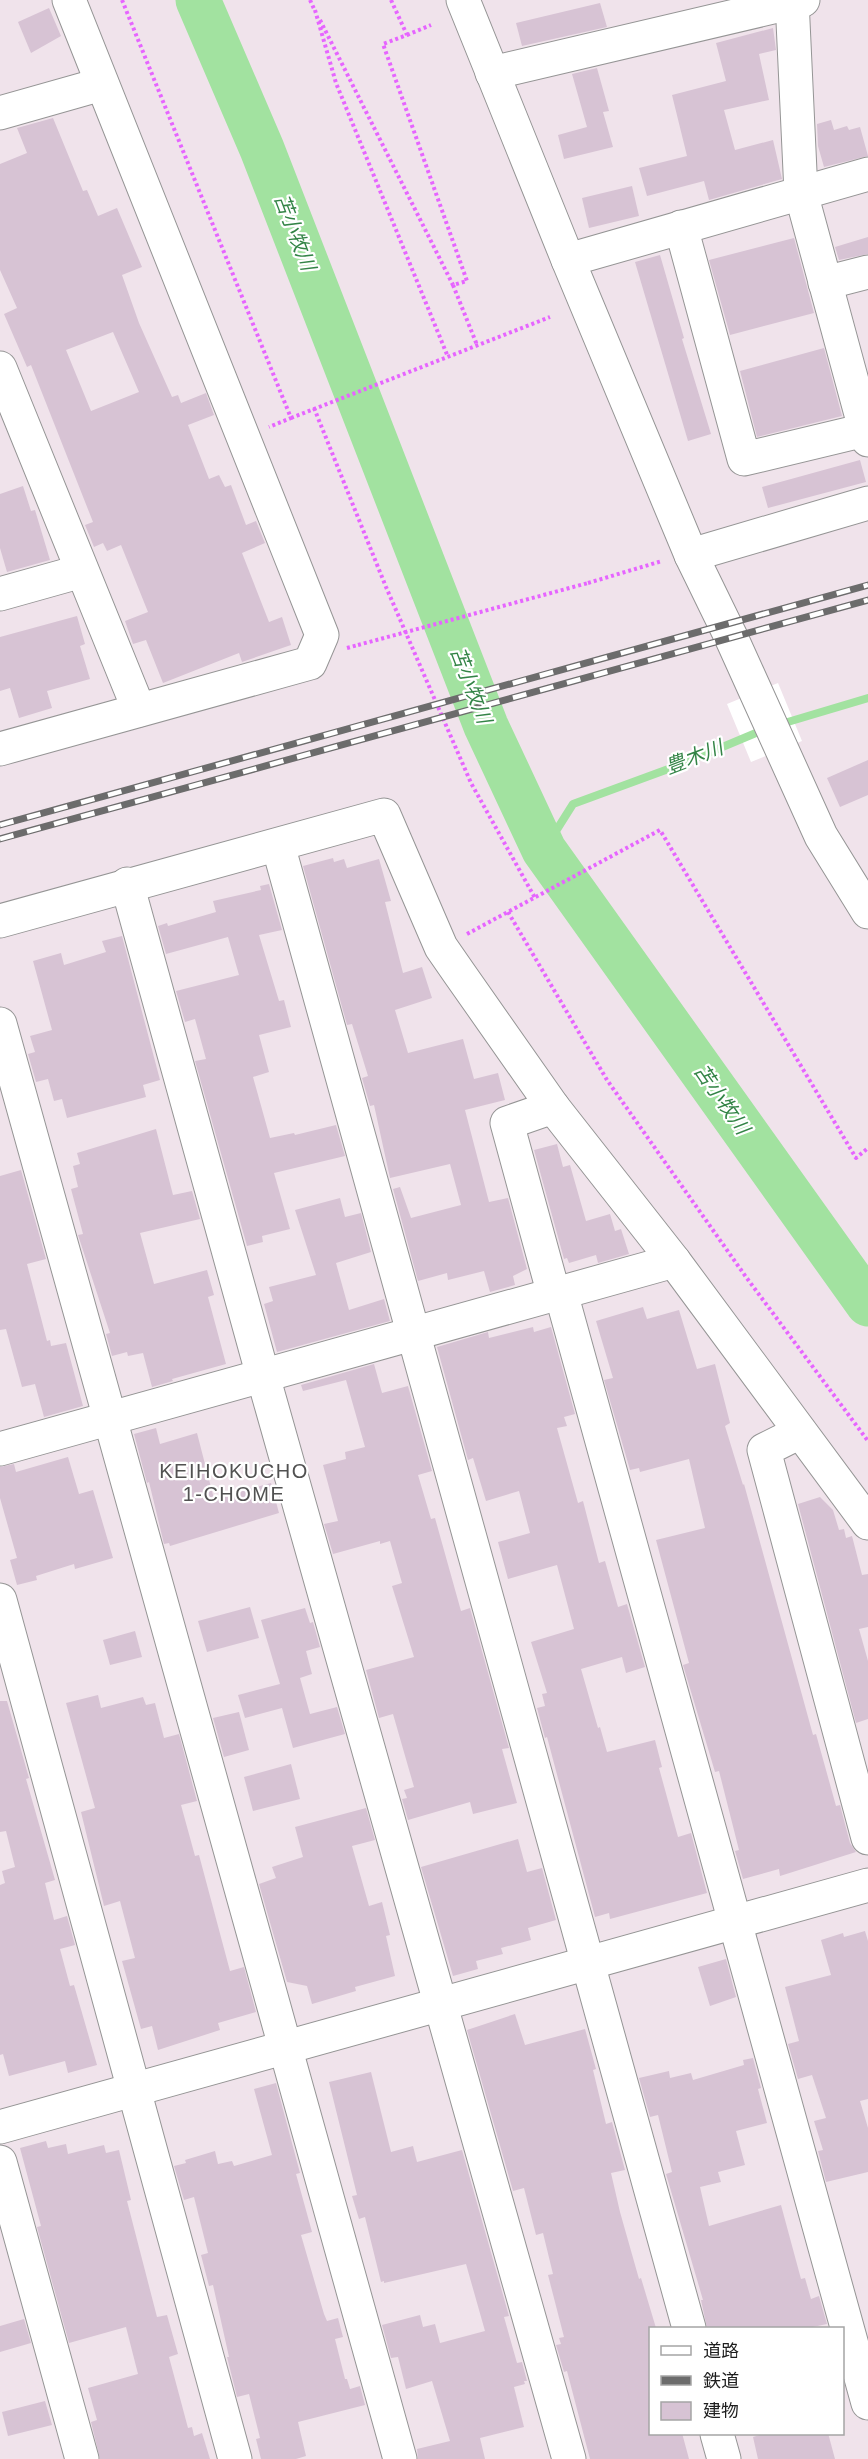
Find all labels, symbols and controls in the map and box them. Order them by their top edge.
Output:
water label: 苫小牧川 [270,191,320,275]
water label: 苫小牧川 [446,644,496,728]
water label: 豊木川 [662,735,728,778]
water label: 苫小牧川 [690,1060,755,1140]
district label: KEIHOKUCHO 1-CHOME [159,1460,309,1505]
legend [649,2327,844,2435]
text: 道路 [703,2341,739,2361]
text: 鉄道 [703,2371,739,2391]
text: 建物 [703,2401,739,2421]

